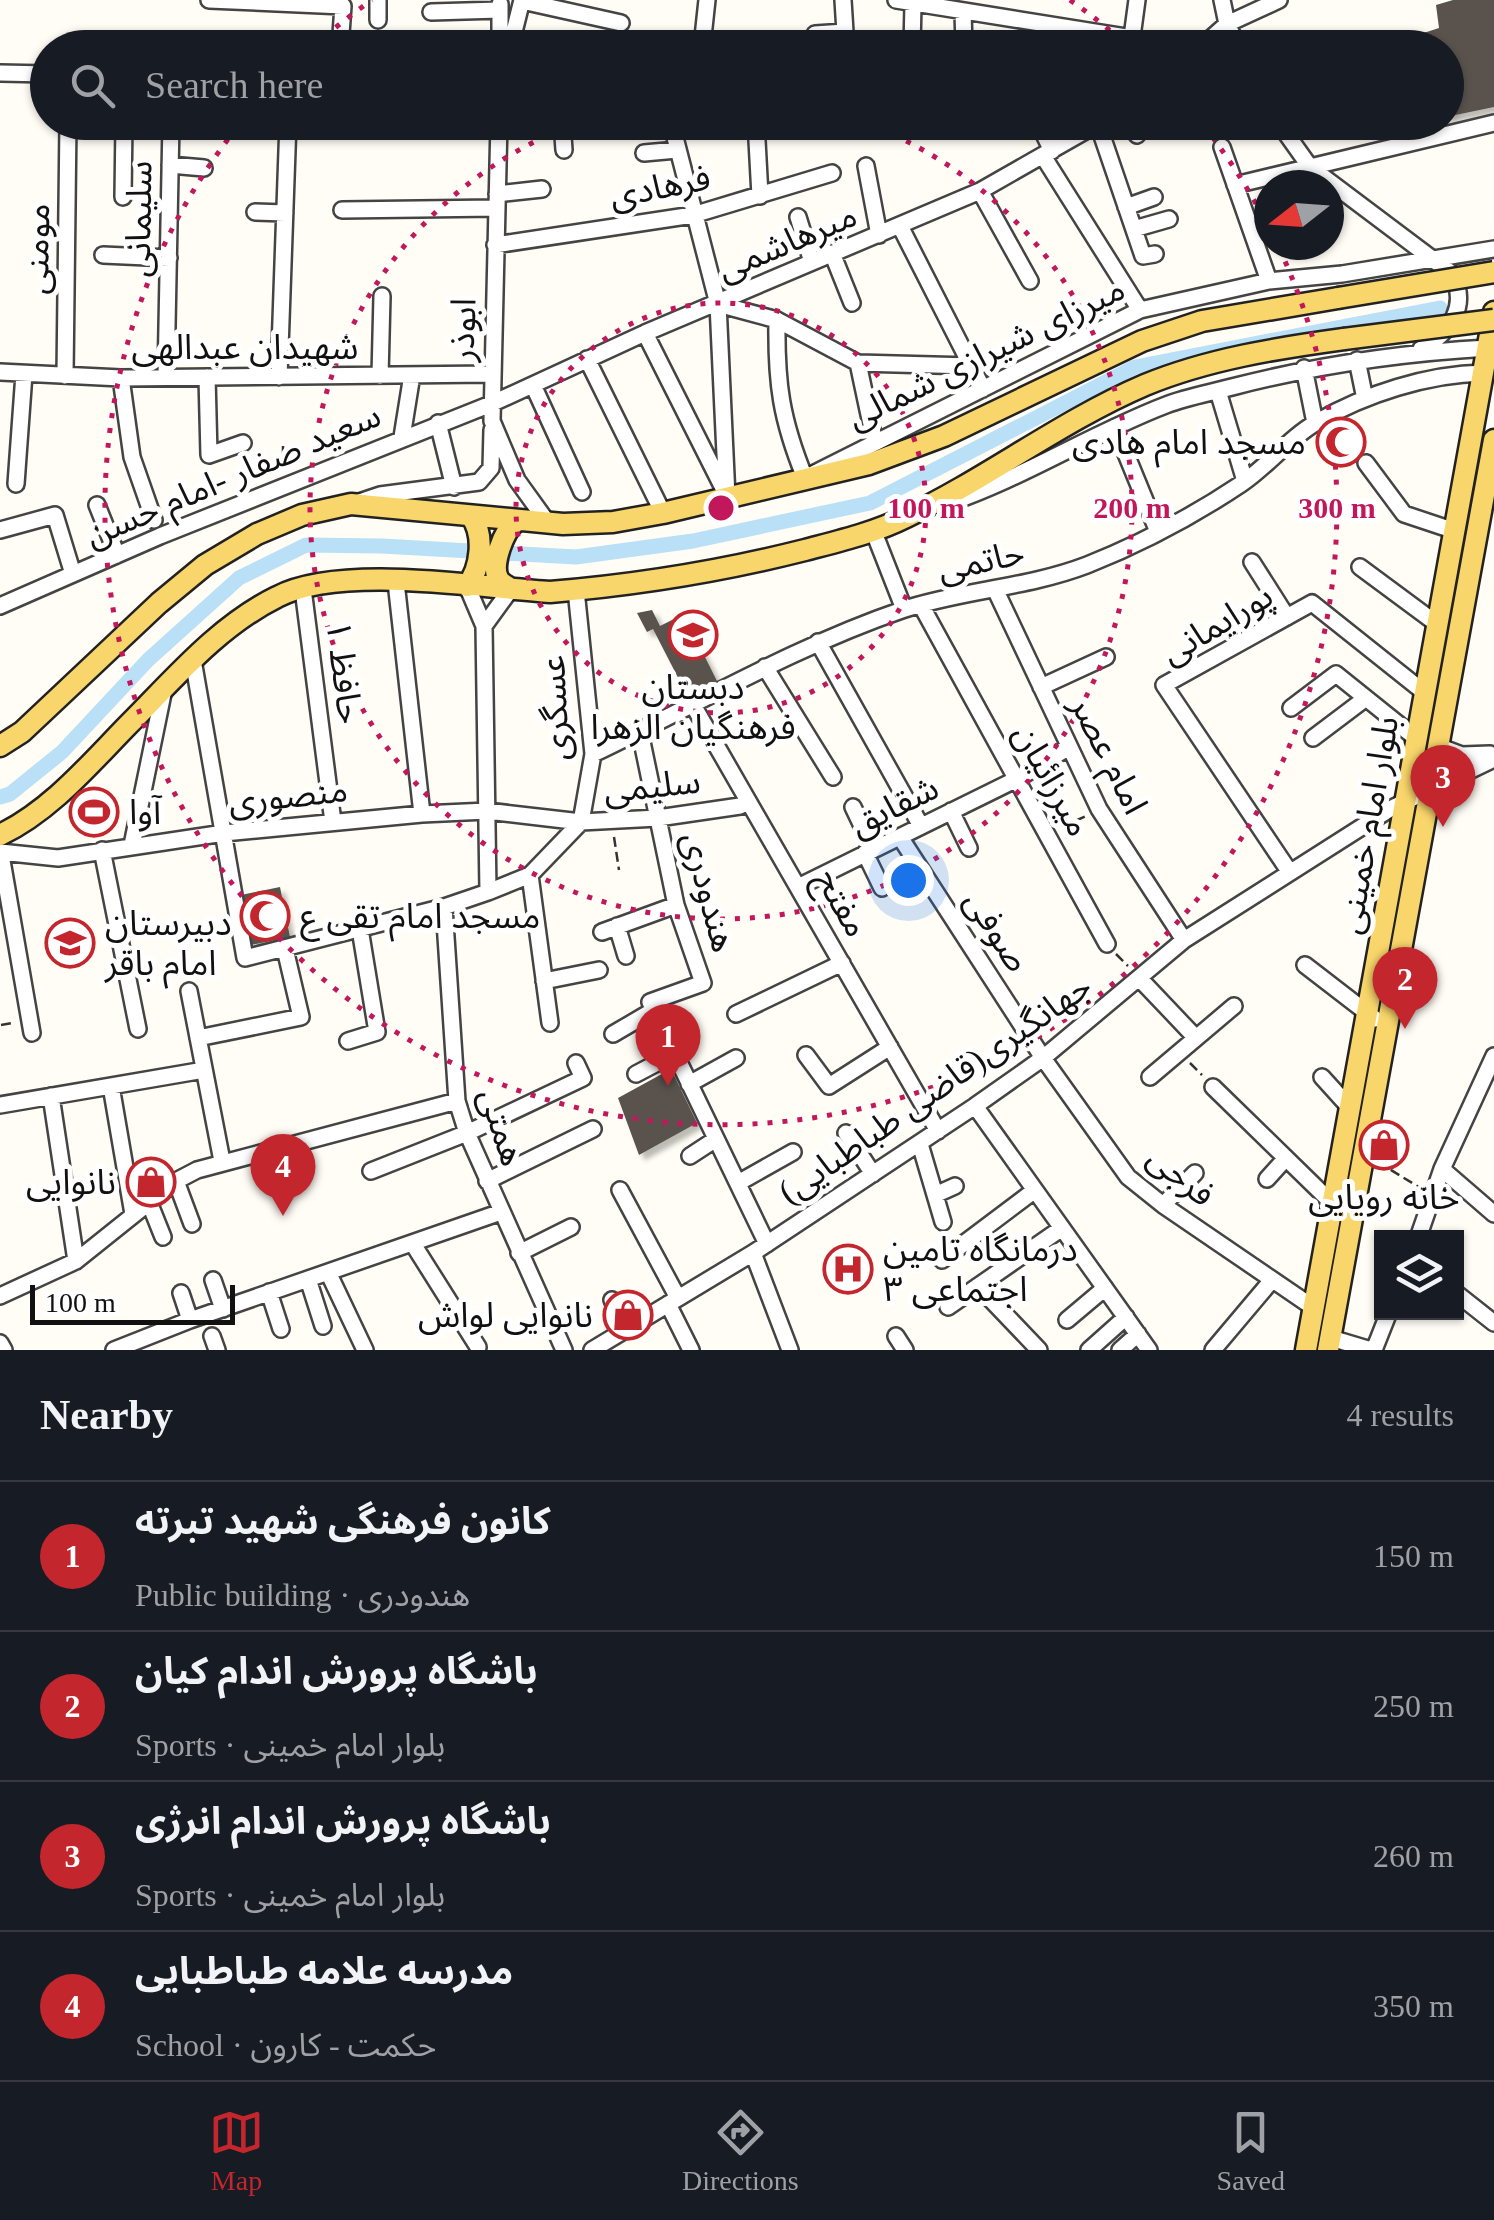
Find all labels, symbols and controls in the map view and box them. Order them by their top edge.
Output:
search box [30,30,1464,140]
icon: search [65,58,120,113]
text: Search here [145,64,323,106]
street label: فرهادی [606,158,714,216]
street label: سلیمانی [118,160,160,278]
north arrow [1254,170,1344,260]
street label: میرهاشمی [711,195,863,289]
street label: مومنی [17,203,57,295]
street label: میرزای شیرازی شمالی [841,269,1131,438]
street label: ابوذر [442,297,485,364]
street label: شهیدان عبدالهی [131,328,359,367]
street label: سعید صفار -امام حسن [79,395,389,560]
mosque icon: مسجد امام هادی [1315,416,1367,468]
place label: مسجد امام هادی [1072,423,1306,468]
centre of rings [703,490,739,526]
text: 100 m [887,491,965,524]
text: 200 m [1093,491,1171,524]
text: 300 m [1298,491,1376,524]
street label: حاتمی [934,533,1028,589]
street label: پورایمانی [1154,576,1281,674]
school or university icon: دبستان فرهنگیان الزهرا [667,609,719,661]
street label: حافظ ۱ [318,618,370,726]
street label: عسگری [533,654,577,762]
place label: دبستان فرهنگیان الزهرا [590,668,796,747]
street label: امام عصر [1057,689,1155,823]
street label: بلوار امام خمینی [1330,713,1412,938]
street label: میرزائیان [1004,717,1099,843]
pin: 3 [1410,744,1476,827]
street label: سلیمی [602,762,702,810]
street label: شقایق [843,768,945,845]
street label: منصوری [227,770,350,823]
sports icon: آوا [68,786,120,838]
place label: آوا [129,793,163,832]
street label: هندودری [673,828,744,956]
your location [883,855,934,906]
street label: مفتح [802,862,877,947]
street label: صوفی [956,883,1038,979]
mosque icon: مسجد امام تقی ع [239,890,291,942]
place label: مسجد امام تقی ع [300,897,540,942]
place label: دبیرستان امام باقر [104,904,232,989]
school or university icon: دبیرستان امام باقر [44,917,96,969]
pin: 2 [1372,946,1438,1029]
street label: جهانگیری(قاضی طباطبایی) [771,966,1099,1212]
pin: 1 [636,1004,700,1086]
street label: همتی [471,1083,533,1171]
shop icon: خانه رویایی [1358,1119,1410,1171]
pin: 4 [250,1134,316,1216]
street label: فرجی [1140,1137,1222,1215]
shop icon: نانوایی [125,1156,177,1208]
place label: نانوایی [26,1163,116,1202]
place label: خانه رویایی [1308,1178,1460,1218]
place label: درمانگاه تامین اجتماعی ۳ [883,1230,1078,1309]
map controls [1374,1230,1464,1320]
button: layers [1374,1230,1464,1320]
hospital icon: درمانگاه تامین اجتماعی ۳ [822,1243,874,1295]
scale bar [30,1280,235,1324]
text: 100 m [45,1287,116,1318]
shop icon: نانوایی لواش [602,1289,654,1341]
place label: نانوایی لواش [418,1296,593,1335]
text: Nearby [40,1392,173,1438]
text: 4 results [1346,1397,1454,1433]
text: کانون فرهنگی شهید تبرته [135,1500,550,1542]
text: 1 [65,1538,81,1574]
text: 150 m [1373,1538,1454,1574]
text: Public building · هندودری [135,1577,470,1613]
text: باشگاه پرورش اندام کیان [135,1650,538,1692]
text: 2 [65,1688,81,1724]
text: 250 m [1373,1688,1454,1724]
text: Sports · بلوار امام خمینی [135,1727,445,1763]
text: باشگاه پرورش اندام انرژی [135,1800,551,1842]
text: 3 [65,1838,81,1874]
text: 260 m [1373,1838,1454,1874]
text: Sports · بلوار امام خمینی [135,1877,445,1913]
text: مدرسه علامه طباطبایی [135,1950,513,1992]
text: 4 [65,1988,81,2024]
text: 350 m [1373,1988,1454,2024]
text: School · حکمت - کارون [135,2027,436,2063]
tab: Map [209,2105,264,2197]
tab: Directions [682,2105,799,2197]
tab: Saved [1217,2105,1285,2197]

